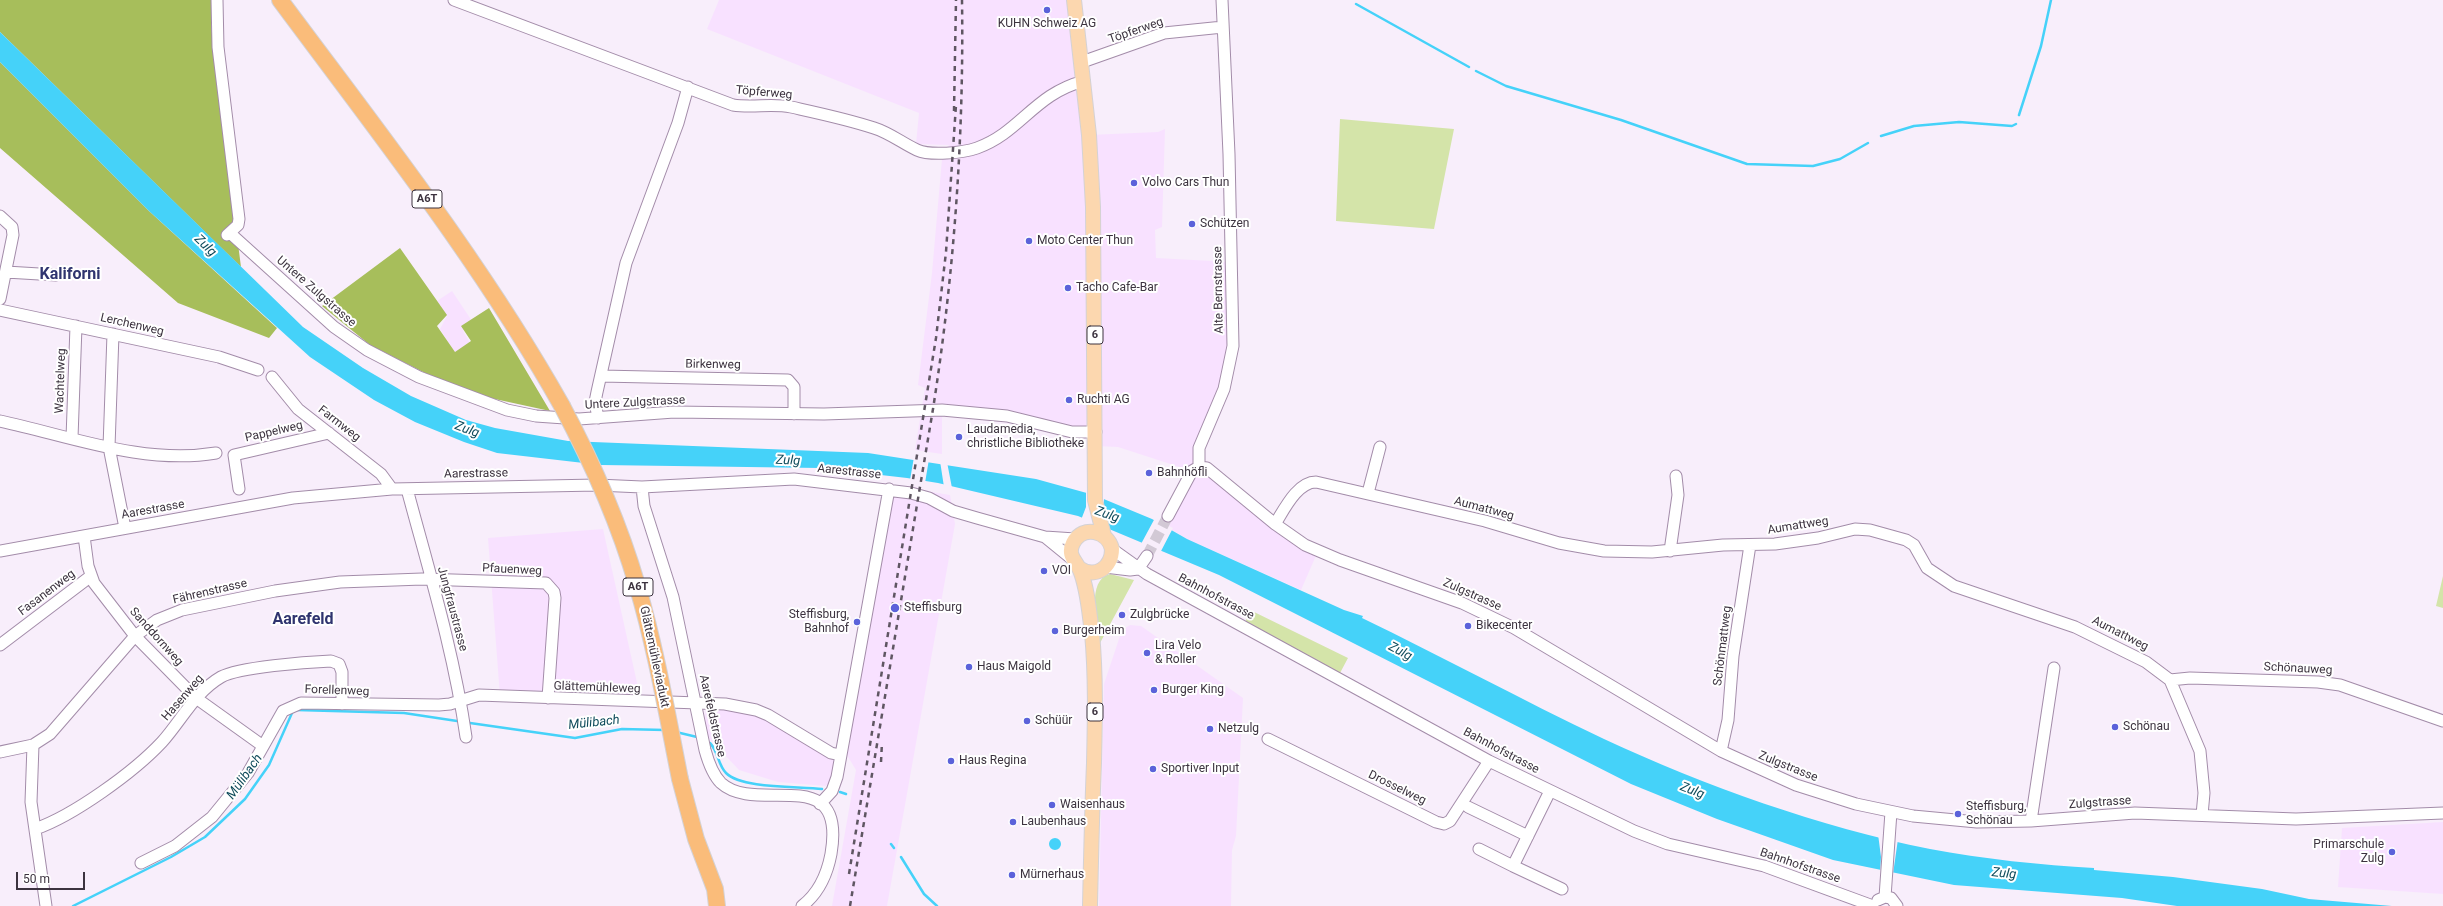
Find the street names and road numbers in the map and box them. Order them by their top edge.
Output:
street label: Töpferweg [1107,15,1165,47]
street label: Töpferweg [735,83,793,103]
road number: A6T [412,190,442,208]
street label: Alte Bernstrasse [1211,246,1227,334]
street label: Untere Zulgstrasse [273,254,359,330]
street label: Lerchenweg [99,311,165,339]
road number: 6 [1087,326,1103,344]
street label: Wachtelweg [53,348,69,414]
street label: Birkenweg [685,357,741,373]
street label: Untere Zulgstrasse [584,393,686,413]
street label: Farmweg [315,403,363,445]
street label: Pappelweg [244,418,304,446]
street label: Aarestrasse [816,461,882,483]
street label: Aarestrasse [444,466,508,482]
street label: Aumattweg [1452,494,1516,524]
street label: Aarestrasse [120,497,186,523]
street label: Aumattweg [1767,514,1829,538]
street label: Pfauenweg [482,561,542,579]
street label: Jungfraustrasse [434,565,470,653]
street label: Fasanenweg [16,567,78,619]
street label: Bahnhofstrasse [1175,571,1257,623]
street label: Fährenstrasse [171,576,249,608]
street label: Zulgstrasse [1440,576,1504,614]
road number: A6T [623,578,653,596]
street label: Sanddornweg [126,605,186,669]
street label: Glättemühleviadukt [636,605,672,709]
street label: Schönmattweg [1711,605,1735,687]
street label: Aumattweg [2089,614,2151,654]
street label: Schönauweg [2263,660,2333,678]
street label: Hasenweg [159,672,207,724]
street label: Aarefeldstrasse [696,673,728,759]
street label: Glättemühleweg [553,679,641,697]
street label: Forellenweg [304,683,370,699]
road number: 6 [1087,703,1103,721]
street label: Bahnhofstrasse [1460,725,1542,777]
street label: Zulgstrasse [1756,749,1820,785]
street label: Drosselweg [1366,768,1428,808]
street label: Zulgstrasse [2068,794,2132,812]
street label: Bahnhofstrasse [1758,846,1842,886]

